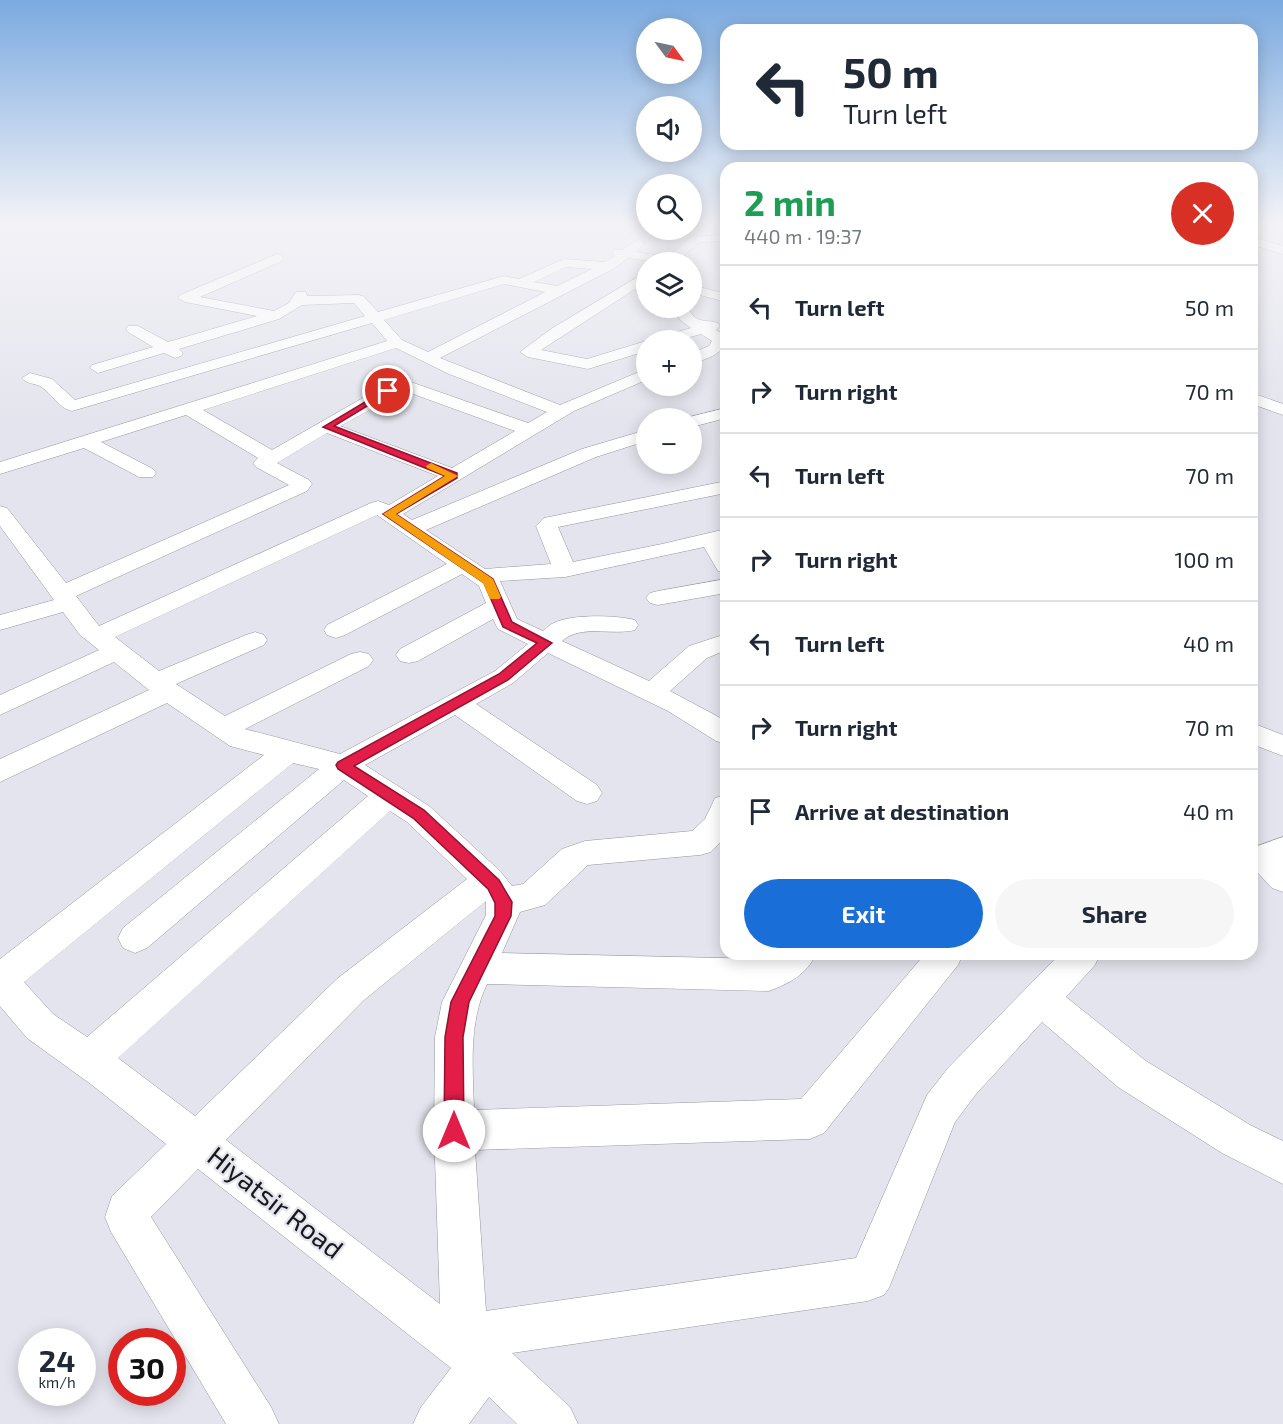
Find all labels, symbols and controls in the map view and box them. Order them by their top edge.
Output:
north arrow [636,18,702,84]
map controls [636,18,702,474]
text: 50 m [843,46,939,96]
icon: left [744,48,822,126]
button: sound [636,96,702,162]
text: Turn left [843,97,947,129]
button: search [636,174,702,240]
text: 2 min [744,180,836,223]
button: close [1171,182,1234,245]
text: 440 m · 19:37 [744,224,862,248]
button: layers [636,252,702,318]
icon: left [744,291,777,324]
text: Turn left [795,294,884,320]
text: 50 m [1185,294,1234,320]
button: + [636,330,702,396]
pin [362,365,413,416]
icon: arrive [371,374,404,407]
icon: right [744,375,777,408]
text: Turn right [795,378,897,404]
text: 70 m [1185,378,1234,404]
button: − [636,408,702,474]
icon: left [744,459,777,492]
text: Turn left [795,462,884,488]
text: 70 m [1185,462,1234,488]
icon: right [744,543,777,576]
text: Turn right [795,546,897,572]
text: 100 m [1175,546,1234,572]
icon: left [744,627,777,660]
text: Turn left [795,630,884,656]
text: 40 m [1183,630,1234,656]
icon: right [744,711,777,744]
text: Turn right [795,714,897,740]
text: 70 m [1185,714,1234,740]
icon: arrive [744,795,777,828]
text: Arrive at destination [795,798,1009,824]
text: 40 m [1183,798,1234,824]
button: Exit [744,879,983,948]
button: Share [995,879,1234,948]
position arrow [422,1099,486,1163]
street label: Hiyatsir Road [202,1139,350,1265]
speed limit sign: 30 [108,1328,186,1406]
text: 24 [39,1342,75,1378]
text: km/h [38,1373,76,1391]

